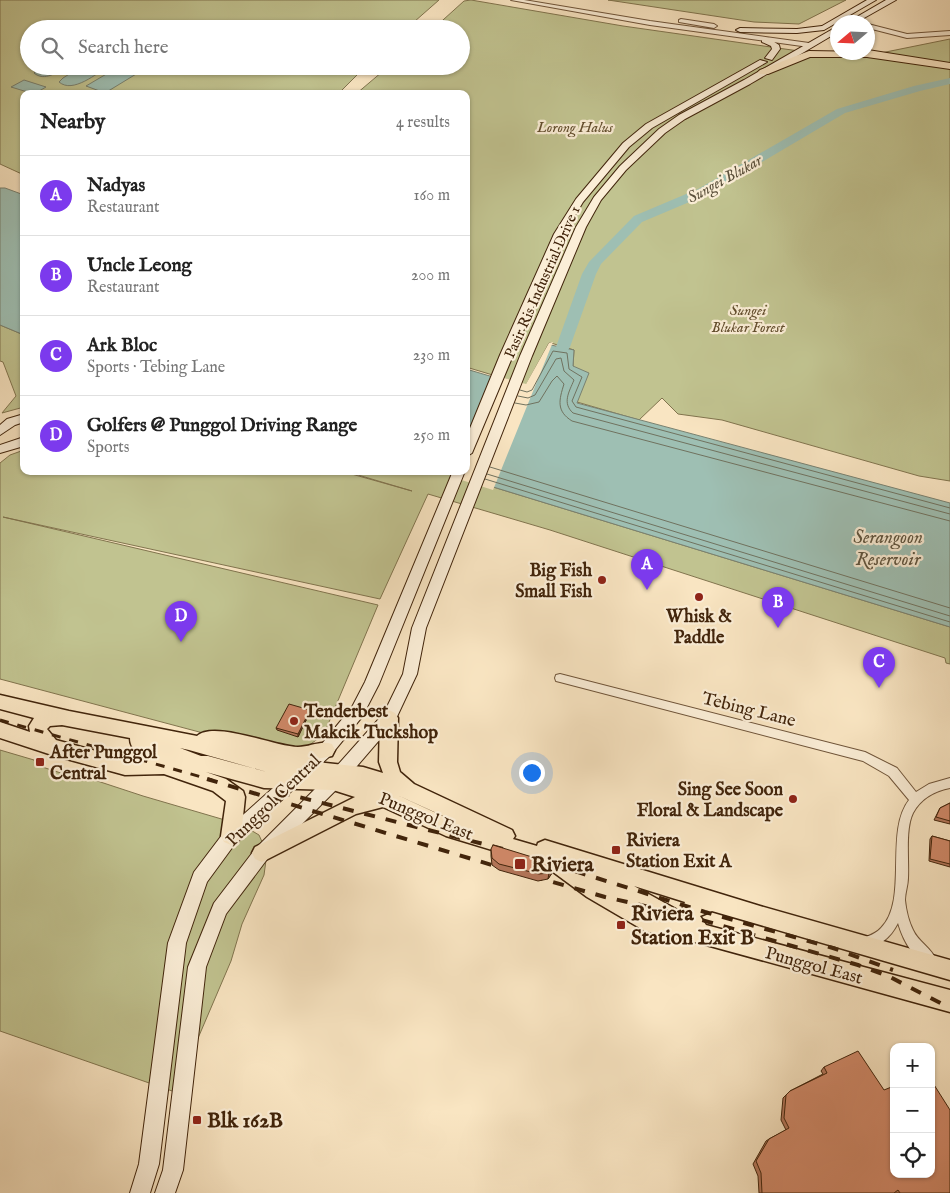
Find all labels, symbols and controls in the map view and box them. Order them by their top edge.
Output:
north arrow [830,15,875,60]
search box [20,20,470,75]
icon: search [38,34,66,62]
text: Search here [78,36,169,60]
text: Nearby [40,109,105,136]
text: 4 results [396,113,450,133]
park label: Lorong Halus [536,118,614,138]
water label: Sungei Blukar [684,150,767,208]
text: Nadyas [87,174,145,198]
text: A [51,186,61,206]
text: 160 m [414,186,450,206]
text: Restaurant [87,198,160,218]
street label: Pasir Ris Industrial Drive 1 [500,203,585,361]
text: Uncle Leong [87,254,192,278]
text: B [51,266,61,286]
text: 200 m [411,266,450,286]
text: Restaurant [87,278,160,298]
park label: Sungei Blukar Forest [711,301,786,337]
text: Ark Bloc [87,334,157,358]
text: C [50,346,62,366]
text: 230 m [413,346,450,366]
text: Sports · Tebing Lane [87,358,225,378]
text: Golfers @ Punggol Driving Range [87,414,357,438]
text: D [50,426,62,446]
text: 250 m [413,426,450,446]
text: Sports [87,438,129,458]
water label: Serangoon Reservoir [853,526,923,572]
pin: A [631,549,663,590]
place label: Big Fish Small Fish [515,560,592,604]
marker: Big Fish Small Fish [596,574,608,586]
pin: B [762,587,794,628]
marker: Whisk & Paddle [693,591,705,603]
pin: D [165,601,197,642]
place label: Whisk & Paddle [665,606,732,650]
pin: C [863,647,895,688]
street label: Tebing Lane [699,688,798,733]
place label: Tenderbest Makcik Tuckshop [303,701,438,745]
marker: Tenderbest Makcik Tuckshop [288,715,300,727]
place label: After Punggol Central [49,742,158,786]
street label: Punggol Central [222,750,326,852]
marker: After Punggol Central [34,756,46,768]
your location [519,760,545,786]
place label: Sing See Soon Floral & Landscape [637,779,784,823]
street label: Punggol East [375,788,476,847]
marker: Sing See Soon Floral & Landscape [787,793,799,805]
place label: Riviera Station Exit A [626,830,732,874]
marker: Riviera Station Exit A [610,844,622,856]
place label: Riviera [531,852,595,879]
marker: Riviera [513,857,527,871]
place label: Riviera Station Exit B [631,901,754,952]
marker: Riviera Station Exit B [615,919,627,931]
street label: Punggol East [762,942,865,991]
map controls [890,1043,935,1178]
button: + [890,1043,935,1088]
button: − [890,1088,935,1133]
place label: Blk 162B [207,1108,283,1135]
marker: Blk 162B [191,1114,203,1126]
button: locate [890,1133,935,1178]

